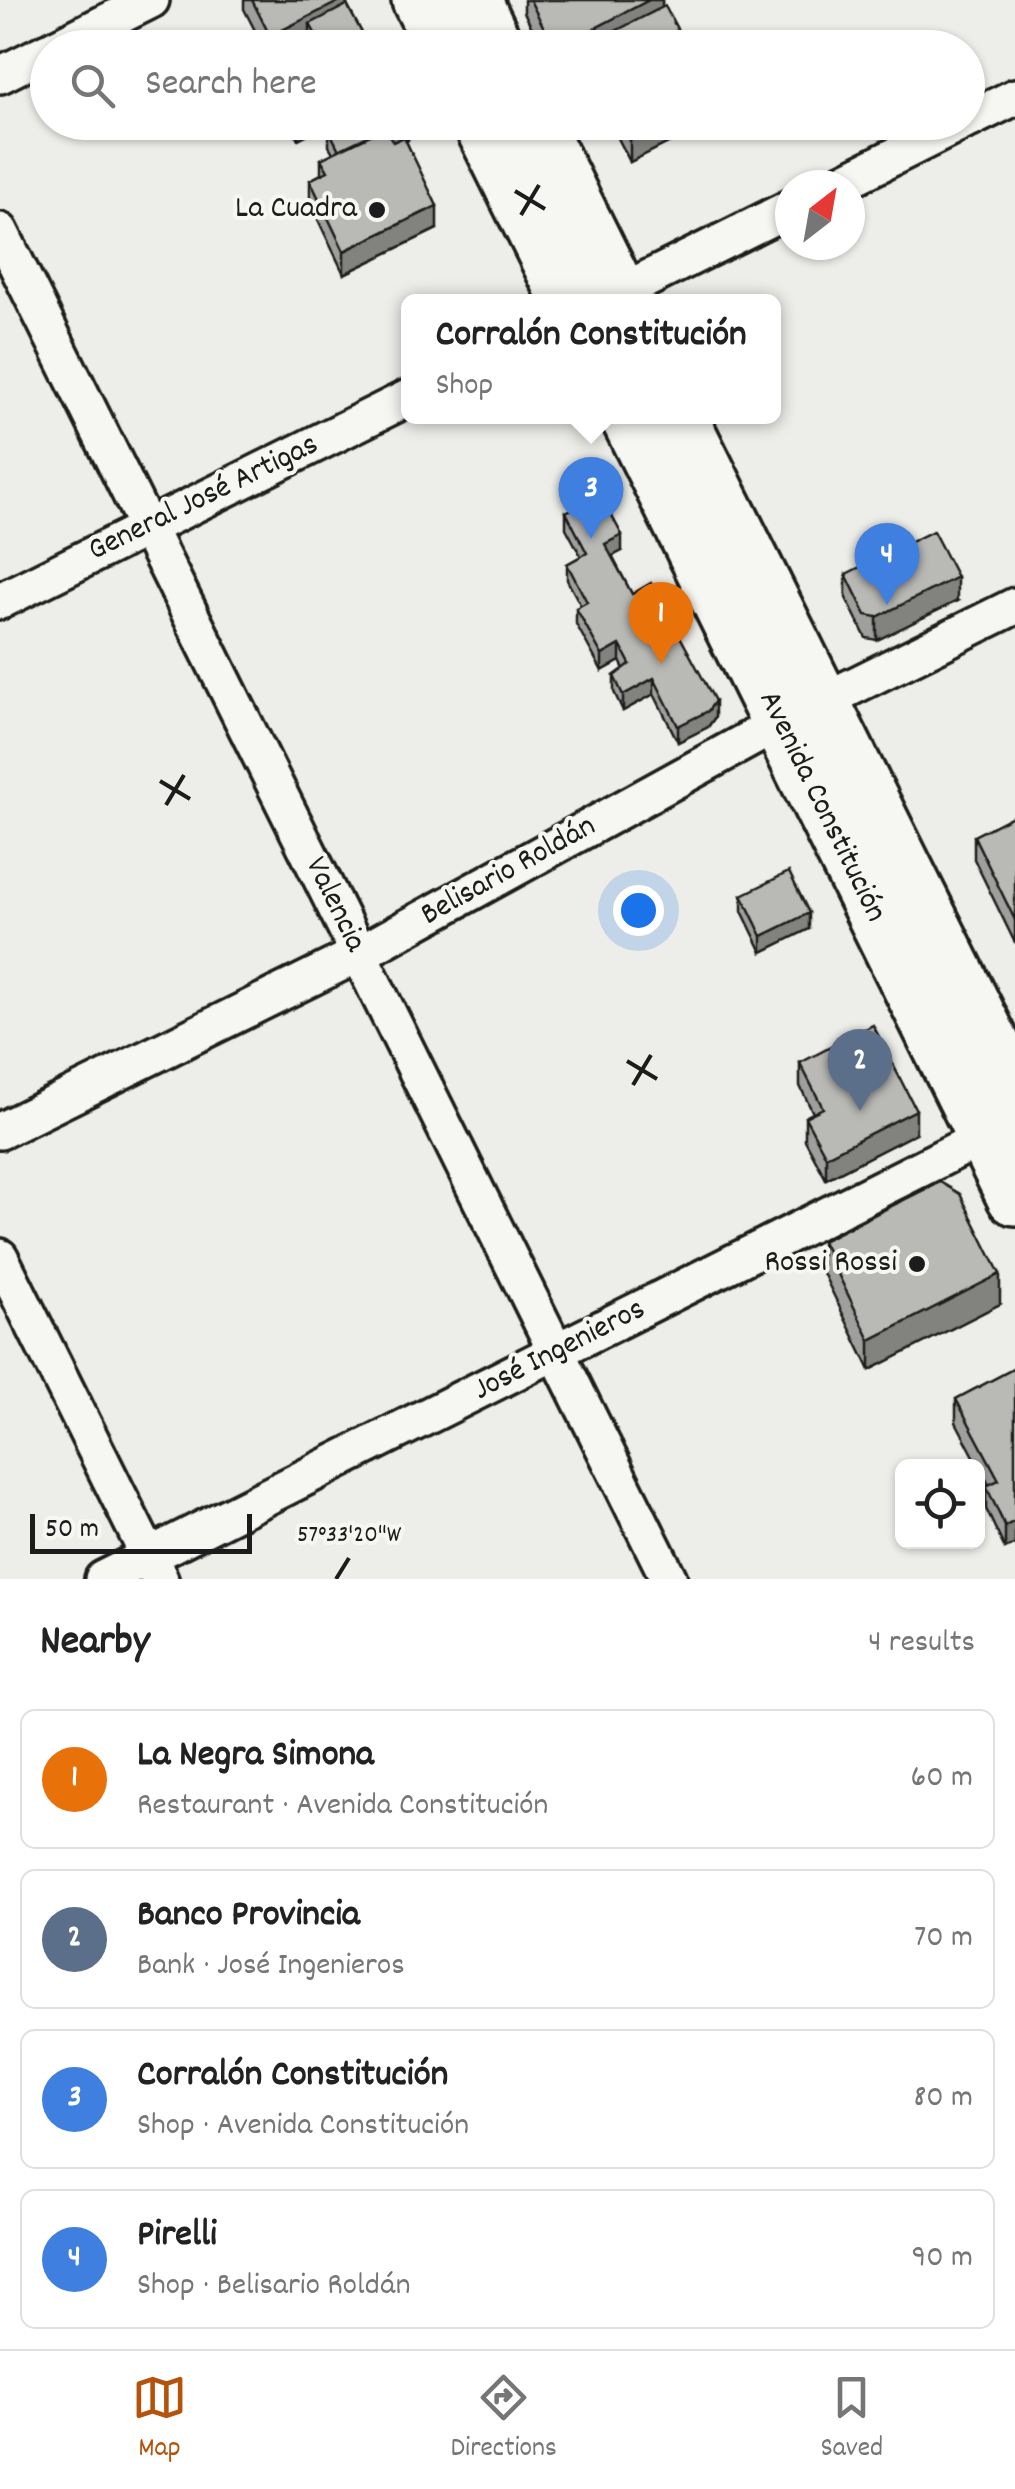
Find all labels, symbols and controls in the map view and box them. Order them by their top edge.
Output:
search box [30,30,985,140]
icon: search [65,58,120,113]
text: Search here [145,58,317,113]
north arrow [775,170,865,260]
place label: La Cuadra [235,187,358,233]
marker: La Cuadra [366,199,388,221]
popup [401,294,781,424]
text: Corralón Constitución [435,309,747,364]
text: Shop [435,364,493,410]
street label: General José Artigas [81,423,327,575]
pin: 3 [558,456,624,539]
pin: 4 [854,522,920,605]
pin: 1 [628,582,694,664]
street label: Avenida Constitución [745,684,897,930]
street label: Belisario Roldán [413,805,605,939]
street label: Valencia [291,850,377,961]
your location [613,885,664,936]
pin: 2 [828,1028,892,1111]
place label: Rossi Rossi [764,1241,897,1287]
marker: Rossi Rossi [906,1253,928,1275]
street label: José Ingenieros [466,1288,654,1414]
map controls [895,1459,985,1549]
button: locate [895,1459,985,1549]
scale bar [30,1509,252,1554]
text: 50 m [45,1511,99,1551]
text: 57°33'20"W [297,1518,402,1554]
text: Nearby [40,1614,150,1674]
text: 4 results [868,1621,975,1667]
text: La Negra Simona [137,1729,374,1784]
text: 1 [71,1756,78,1802]
text: 60 m [911,1756,973,1802]
text: Restaurant · Avenida Constitución [137,1784,548,1830]
text: Banco Provincia [137,1889,360,1944]
text: 2 [68,1916,81,1962]
text: 70 m [914,1916,973,1962]
text: Bank · José Ingenieros [137,1944,405,1990]
text: Corralón Constitución [137,2049,448,2104]
text: 3 [67,2076,82,2122]
text: 80 m [913,2076,973,2122]
text: Shop · Avenida Constitución [137,2104,469,2150]
text: Pirelli [137,2209,217,2264]
text: 4 [68,2236,81,2282]
text: 90 m [912,2236,973,2282]
text: Shop · Belisario Roldán [137,2264,410,2310]
tab: Map [132,2370,187,2470]
tab: Directions [451,2370,557,2470]
tab: Saved [821,2370,883,2470]

